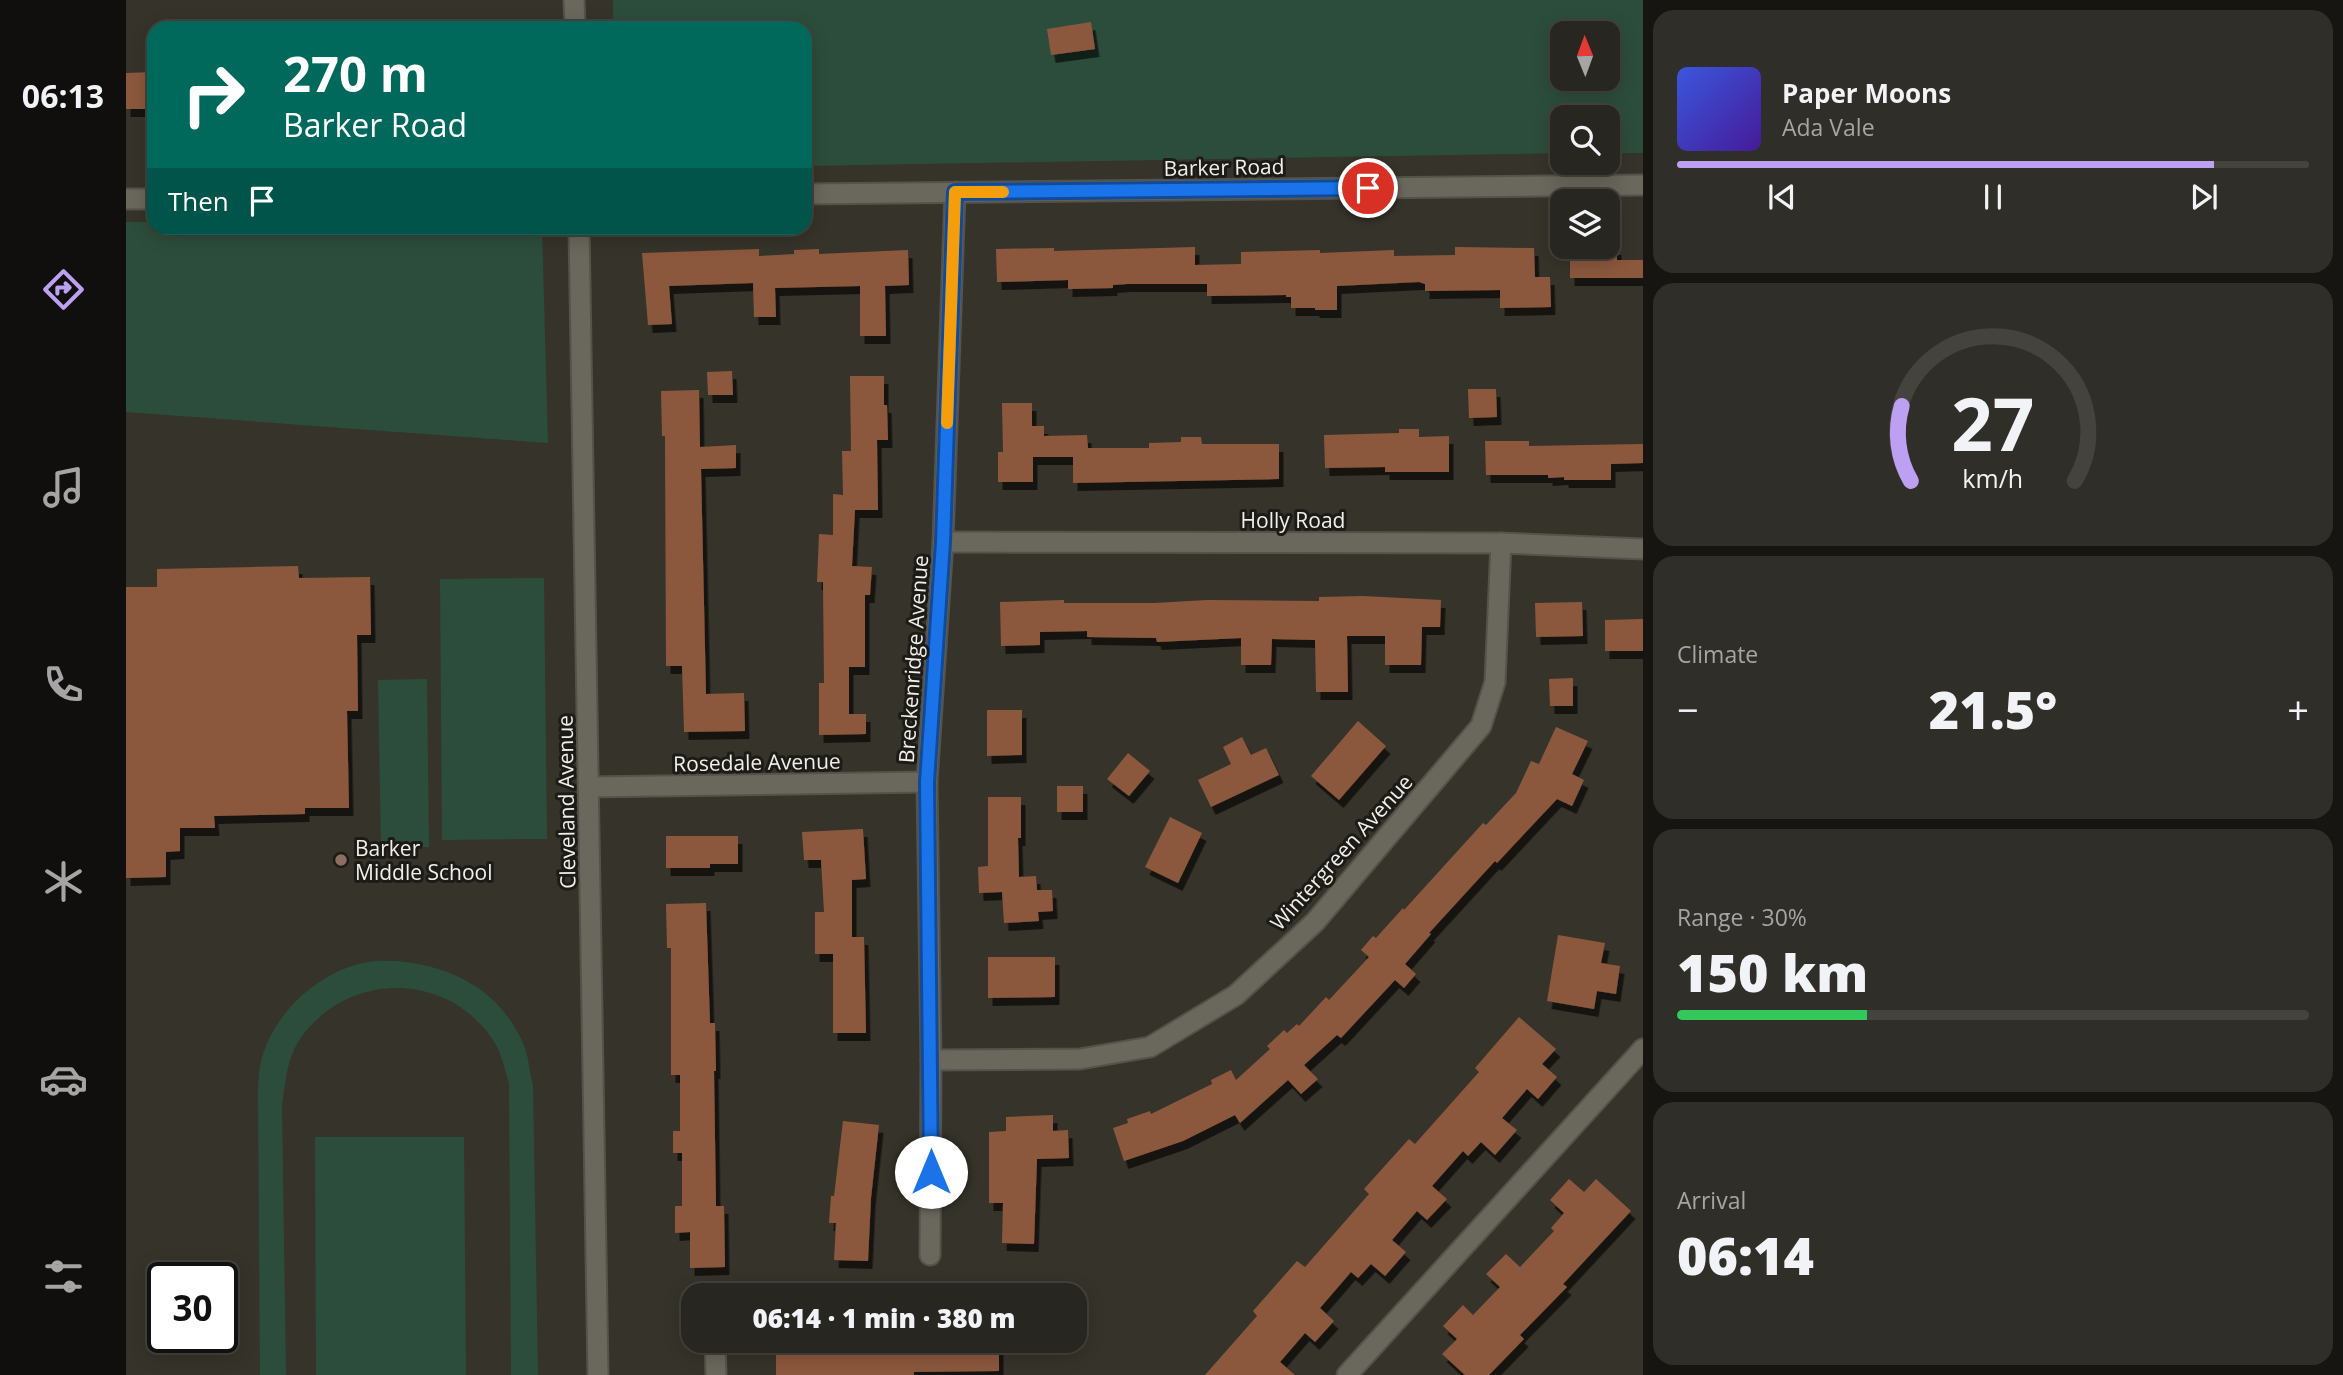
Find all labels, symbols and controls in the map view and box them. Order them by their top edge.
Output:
north arrow [1550,21,1620,91]
map controls [1550,21,1620,259]
text: 270 m [283,40,428,106]
icon: right [168,49,259,140]
text: 06:13 [22,74,104,117]
text: Paper Moons [1782,75,1951,111]
text: Barker Road [283,103,467,146]
button: search [1550,105,1620,175]
text: Ada Vale [1782,111,1875,143]
street label: Barker Road [1163,152,1285,182]
pin [1338,158,1398,218]
icon: arrive [1349,169,1387,207]
icon: previous [1763,178,1801,216]
icon: pause [1974,178,2012,216]
icon: next [2185,178,2223,216]
icon: arrive [243,182,281,220]
text: Then [168,183,229,219]
button: layers [1550,189,1620,259]
icon: directions [39,265,88,314]
text: 27 [1951,373,2035,472]
text: km/h [1963,460,2023,494]
icon: music [39,463,88,512]
street label: Holly Road [1241,506,1345,534]
street label: Breckenridge Avenue [892,554,934,764]
text: Climate [1677,638,1758,670]
icon: phone [39,660,88,709]
text: 21.5° [1929,673,2057,744]
text: − [1677,683,1699,735]
text: + [2287,683,2309,735]
street label: Cleveland Avenue [550,715,582,889]
street label: Rosedale Avenue [673,747,841,777]
street label: Wintergreen Avenue [1264,768,1418,936]
place label: Barker Middle School [355,834,492,886]
marker: Barker Middle School [333,852,349,868]
icon: climate [39,857,88,906]
text: Range · 30% [1677,901,1807,933]
text: 150 km [1677,936,1868,1007]
icon: car [39,1055,88,1104]
position arrow [894,1135,968,1209]
text: Arrival [1677,1184,1746,1216]
text: 06:14 [1677,1219,1814,1290]
icon: filters [39,1252,88,1301]
speed limit sign: 30 [147,1262,238,1353]
text: 06:14 · 1 min · 380 m [753,1300,1015,1336]

